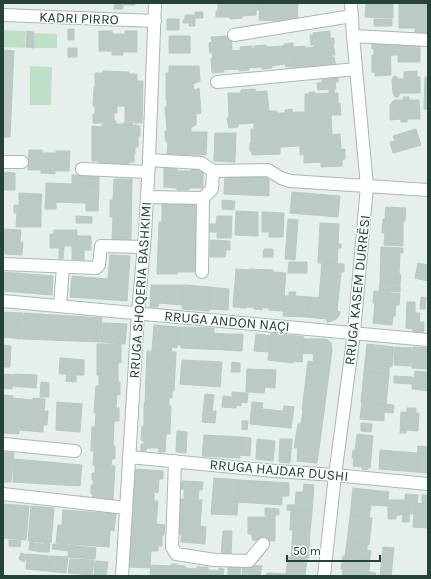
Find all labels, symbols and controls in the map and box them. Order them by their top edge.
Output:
street label: KADRI PIRRO [39,9,119,28]
street label: RRUGA SHOQERIA BASHKIMI [126,201,155,379]
street label: RRUGA KASEM DURRËSI [341,214,374,366]
street label: RRUGA ANDON NAÇI [164,308,290,335]
street label: RRUGA HAJDAR DUSHI [209,456,349,485]
scale bar [287,537,380,563]
text: 50 m [293,544,321,558]

